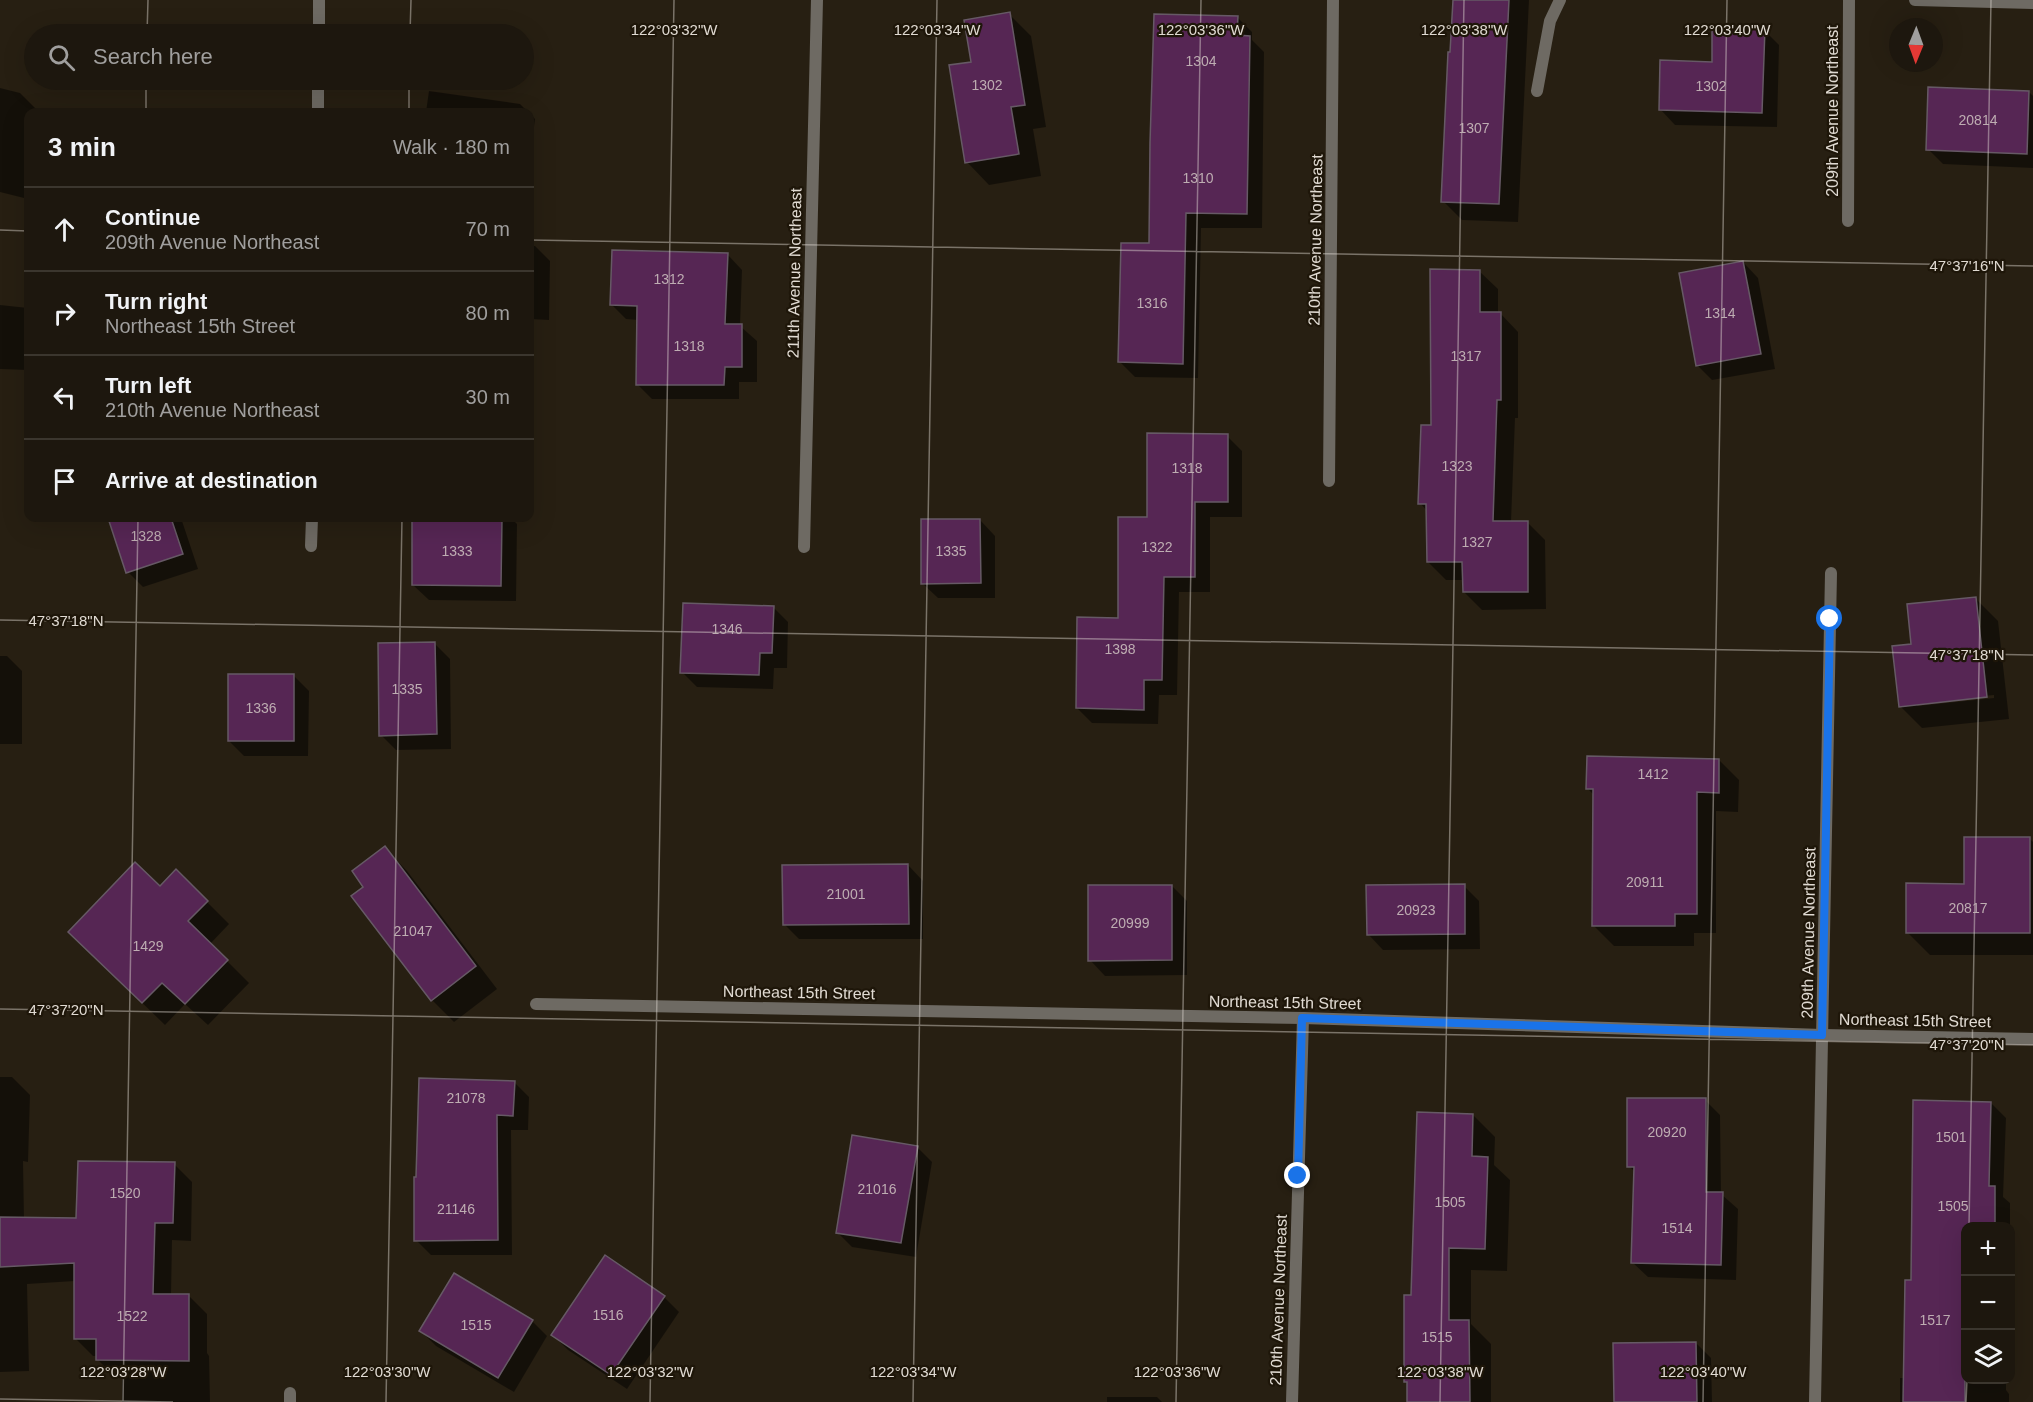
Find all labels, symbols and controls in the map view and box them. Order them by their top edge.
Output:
north arrow [1889,18,1943,72]
text: 122°03'32"W [631,21,718,38]
text: 122°03'34"W [894,21,981,38]
text: 122°03'36"W [1158,21,1245,38]
text: 122°03'38"W [1421,21,1508,38]
text: 122°03'40"W [1684,21,1771,38]
search box [24,24,534,90]
street label: 209th Avenue Northeast [1824,25,1841,197]
icon: search [45,41,78,74]
text: Search here [93,44,213,69]
house number: 1304 [1185,53,1217,69]
house number: 1302 [971,77,1003,93]
house number: 1302 [1695,78,1727,94]
house number: 20814 [1959,112,1998,128]
house number: 1307 [1458,120,1490,136]
text: 3 min [48,132,116,162]
text: Walk · 180 m [393,136,510,158]
street label: 210th Avenue Northeast [1306,154,1326,326]
house number: 1310 [1182,170,1214,186]
street label: 211th Avenue Northeast [785,187,804,358]
text: Continue [105,205,200,230]
icon: ahead [48,213,81,246]
text: 70 m [466,218,510,240]
text: 209th Avenue Northeast [105,231,319,253]
text: 47°37'16"N [1929,257,2005,274]
house number: 1312 [653,271,685,287]
text: Turn right [105,289,207,314]
house number: 1316 [1136,295,1168,311]
icon: right [48,297,81,330]
text: 80 m [466,302,510,324]
house number: 1314 [1704,305,1736,321]
text: Northeast 15th Street [105,315,295,337]
house number: 1318 [673,338,705,354]
house number: 1317 [1450,348,1482,364]
text: Turn left [105,373,191,398]
icon: left [48,381,81,414]
text: 30 m [466,386,510,408]
text: 210th Avenue Northeast [105,399,319,421]
house number: 1323 [1441,458,1473,474]
house number: 1318 [1171,460,1203,476]
icon: arrive [48,465,81,498]
text: Arrive at destination [105,468,318,493]
house number: 1328 [130,528,162,544]
house number: 1327 [1461,534,1493,550]
house number: 1322 [1141,539,1173,555]
house number: 1333 [441,543,473,559]
house number: 1335 [935,543,967,559]
route start [1816,605,1842,631]
text: 47°37'18"N [28,612,104,629]
house number: 1346 [711,621,743,637]
house number: 1398 [1104,641,1136,657]
text: 47°37'18"N [1929,646,2005,663]
house number: 1335 [391,681,423,697]
house number: 1336 [245,700,277,716]
house number: 1412 [1637,766,1669,782]
street label: 209th Avenue Northeast [1799,847,1819,1019]
house number: 20911 [1626,874,1664,890]
house number: 21001 [827,886,866,902]
house number: 20817 [1949,900,1988,916]
house number: 20923 [1397,902,1436,918]
house number: 20999 [1111,915,1150,931]
house number: 21047 [394,923,433,939]
house number: 1429 [132,938,164,954]
street label: Northeast 15th Street [723,983,876,1002]
street label: Northeast 15th Street [1209,993,1362,1012]
text: 47°37'20"N [28,1001,104,1018]
street label: Northeast 15th Street [1839,1011,1992,1030]
text: 47°37'20"N [1929,1036,2005,1053]
house number: 21078 [447,1090,486,1106]
house number: 20920 [1648,1124,1687,1140]
house number: 1501 [1935,1129,1967,1145]
route end [1284,1162,1310,1188]
house number: 21016 [858,1181,897,1197]
house number: 1520 [109,1185,141,1201]
house number: 1505 [1434,1194,1466,1210]
house number: 1505 [1937,1198,1969,1214]
house number: 21146 [437,1201,475,1217]
street label: 210th Avenue Northeast [1267,1214,1290,1386]
house number: 1514 [1661,1220,1693,1236]
map controls [1961,1222,2015,1384]
button: + [1961,1222,2015,1276]
button: − [1961,1276,2015,1330]
house number: 1516 [592,1307,624,1323]
house number: 1522 [116,1308,148,1324]
house number: 1517 [1919,1312,1951,1328]
house number: 1515 [460,1317,492,1333]
house number: 1515 [1421,1329,1453,1345]
button: layers [1961,1330,2015,1384]
text: 122°03'28"W [80,1363,167,1380]
text: 122°03'30"W [344,1363,431,1380]
text: 122°03'32"W [607,1363,694,1380]
text: 122°03'34"W [870,1363,957,1380]
text: 122°03'36"W [1134,1363,1221,1380]
text: 122°03'38"W [1397,1363,1484,1380]
text: 122°03'40"W [1660,1363,1747,1380]

